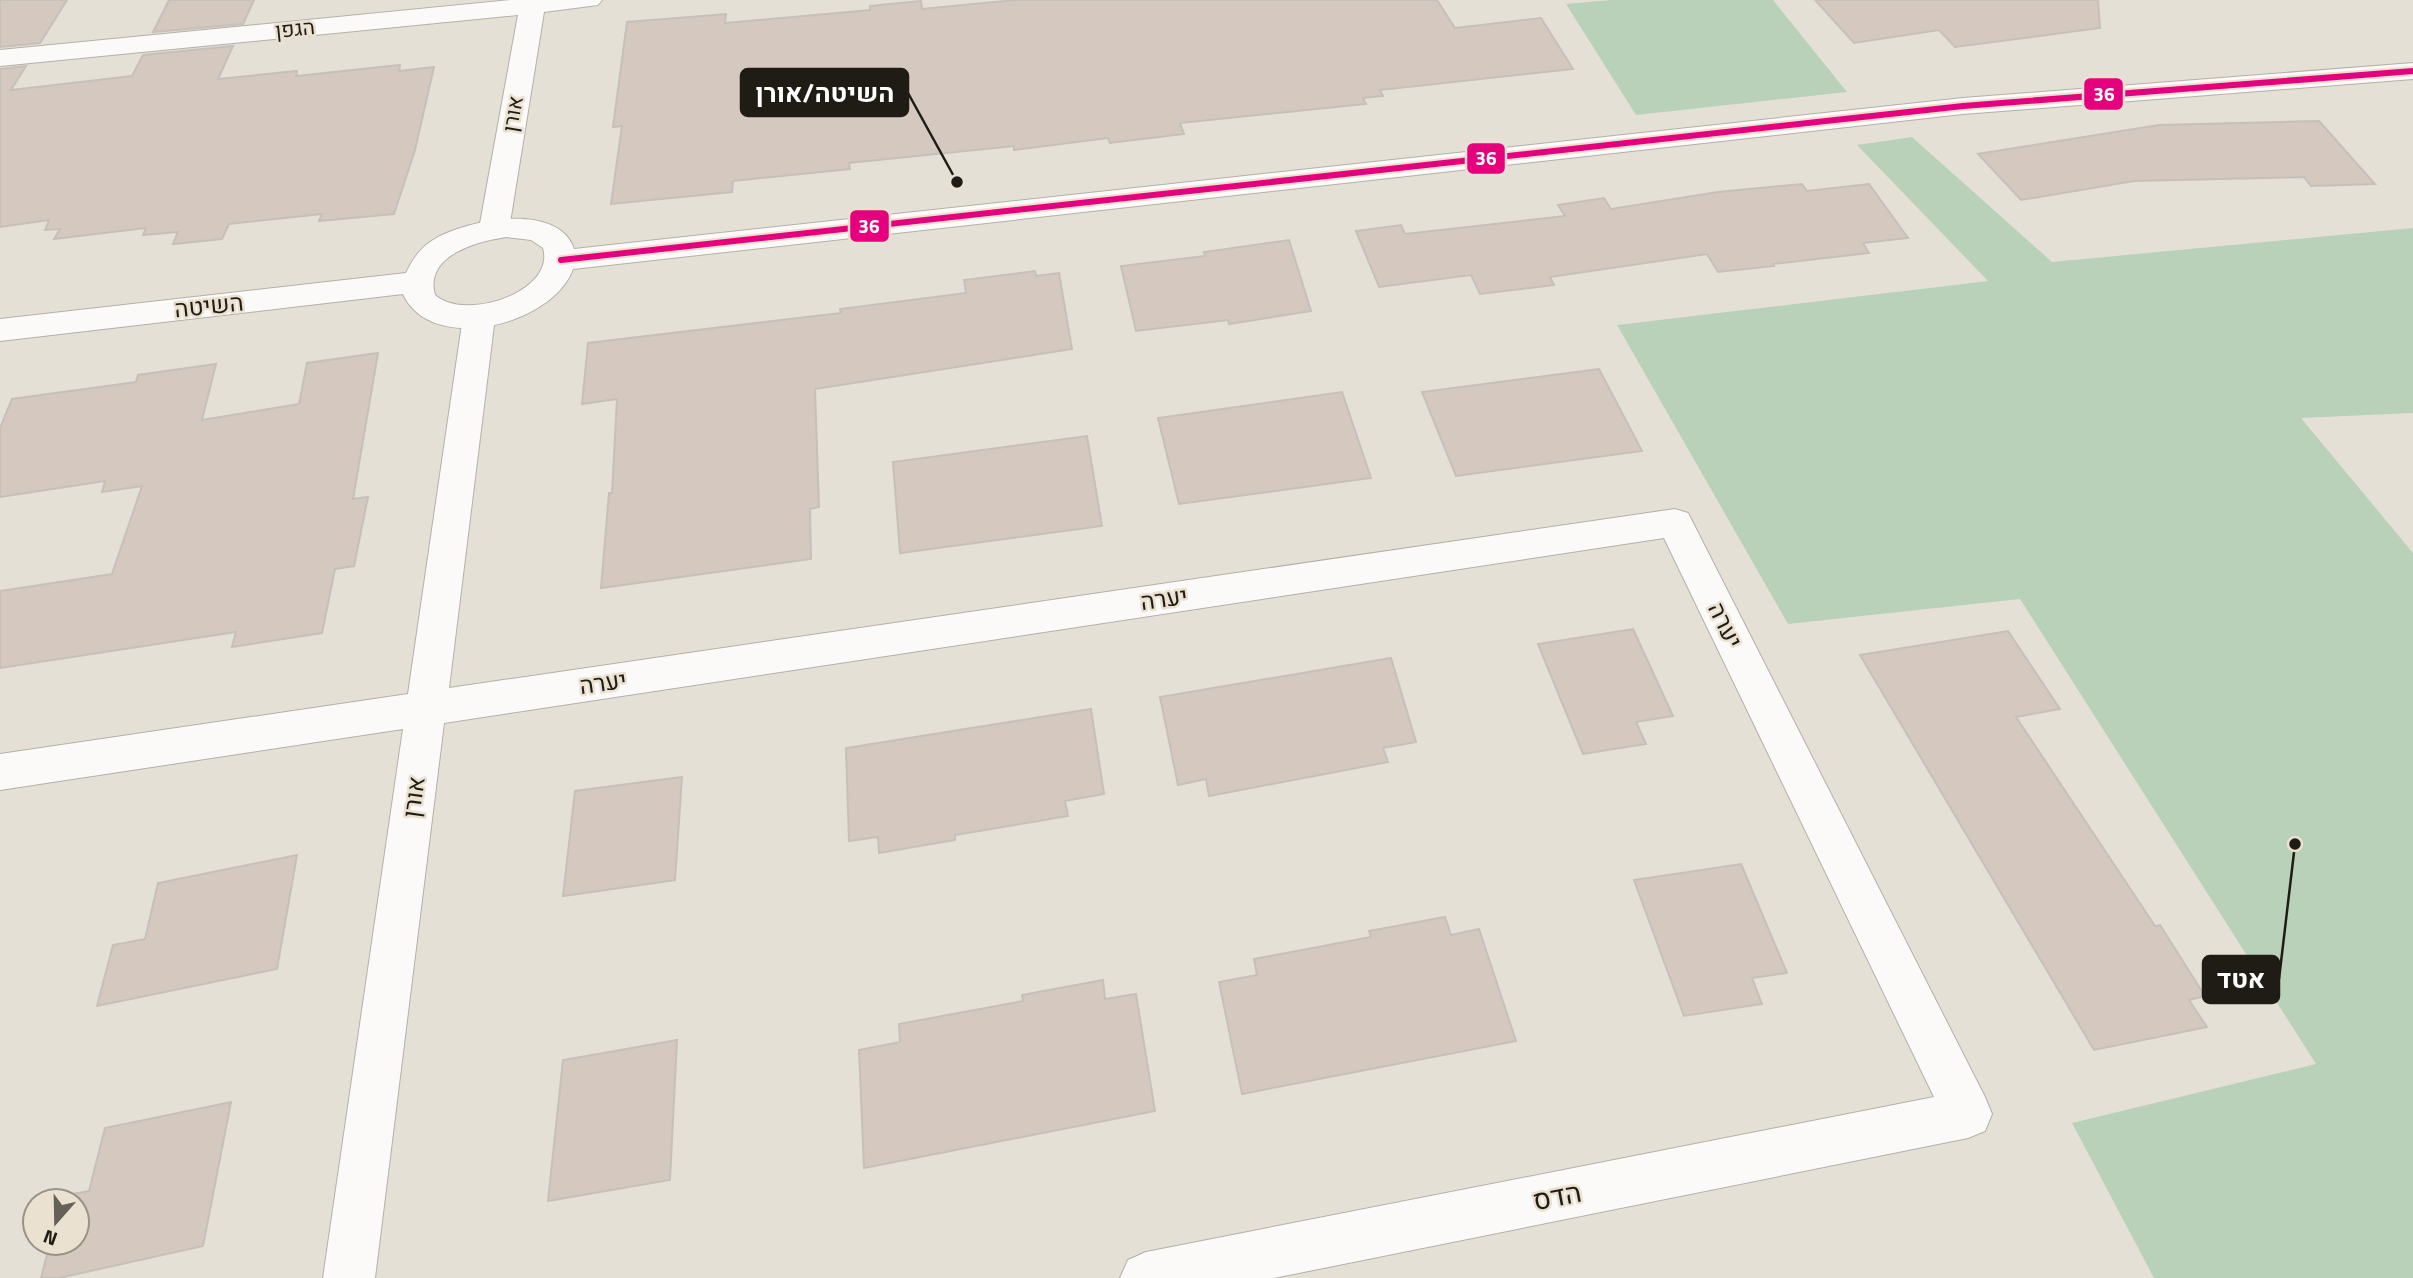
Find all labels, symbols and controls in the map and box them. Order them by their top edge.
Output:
street label: הגפן [273,10,316,46]
callout: השיטה/אורן [741,69,908,116]
text: השיטה/אורן [756,73,894,112]
line badge: 36 [2083,77,2124,111]
text: 36 [2093,79,2115,108]
street label: אורן [493,93,531,134]
line badge: 36 [1466,142,1506,175]
text: 36 [1475,143,1497,172]
line badge: 36 [849,209,890,243]
text: 36 [858,211,880,240]
street label: השיטה [173,283,245,327]
street label: יערה [1138,577,1190,619]
street label: יערה [1699,596,1752,654]
street label: יערה [577,661,629,703]
street label: אורן [392,774,434,820]
callout: אטד [2203,956,2279,1003]
text: אטד [2217,959,2265,998]
street label: הדס [1529,1170,1585,1221]
north arrow [21,1187,91,1257]
text: N [39,1223,61,1254]

